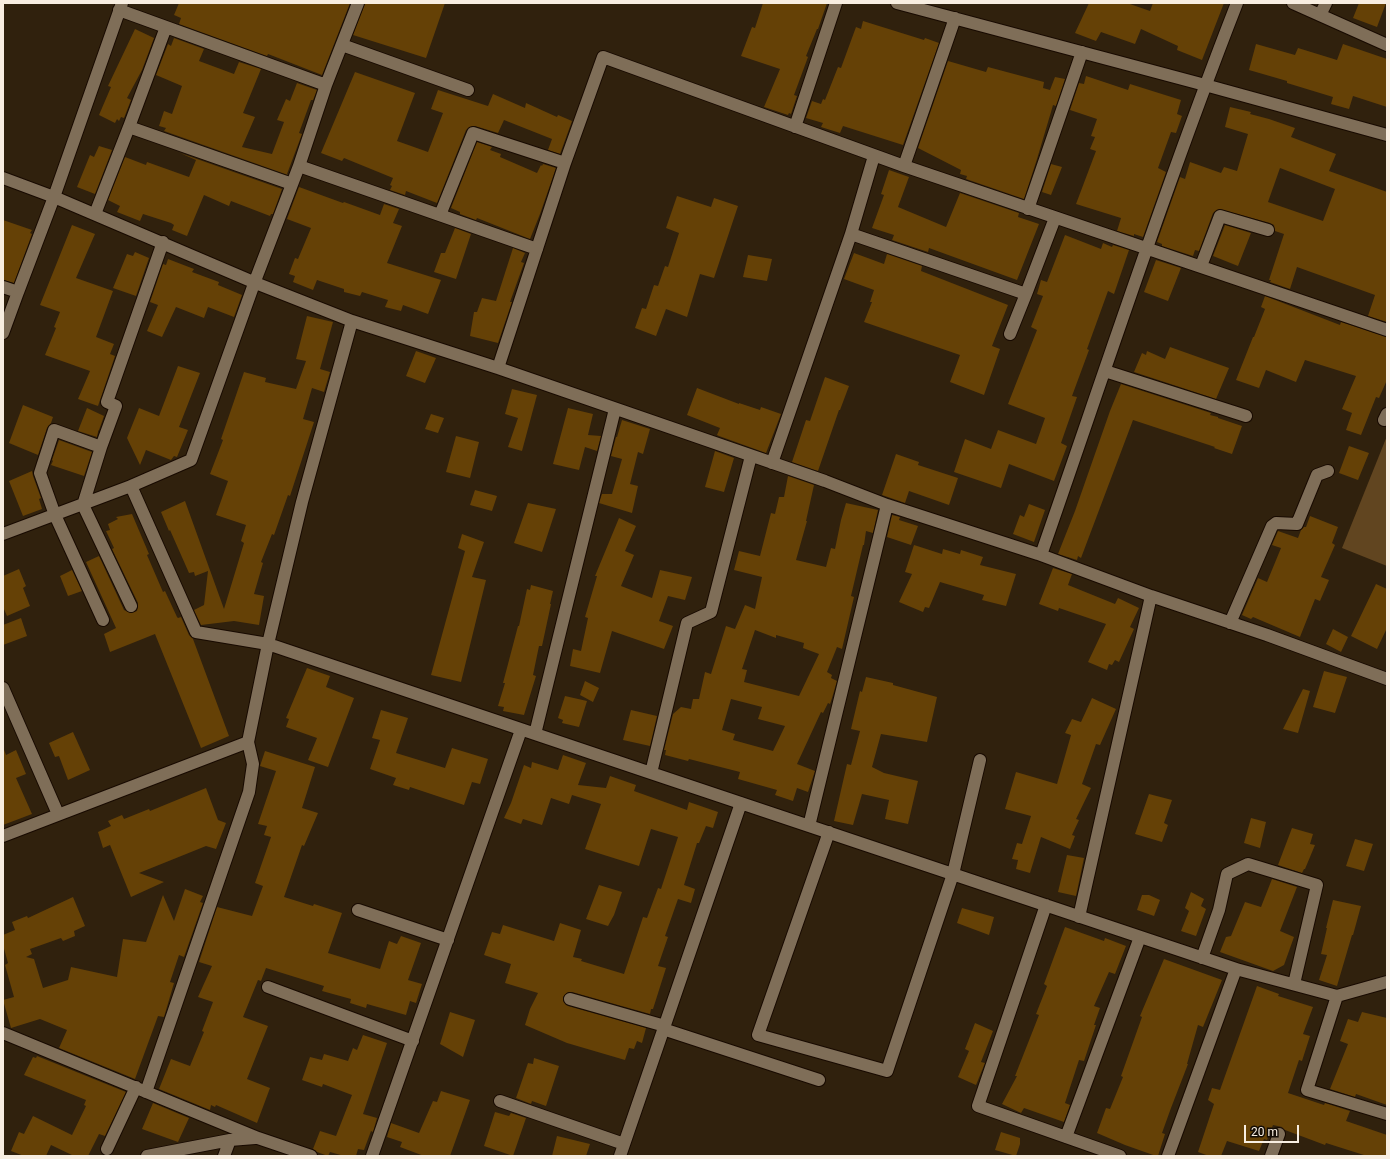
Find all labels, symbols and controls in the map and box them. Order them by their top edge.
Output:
scale bar [1246,1117,1301,1143]
text: 20 m [1251,1125,1278,1139]

